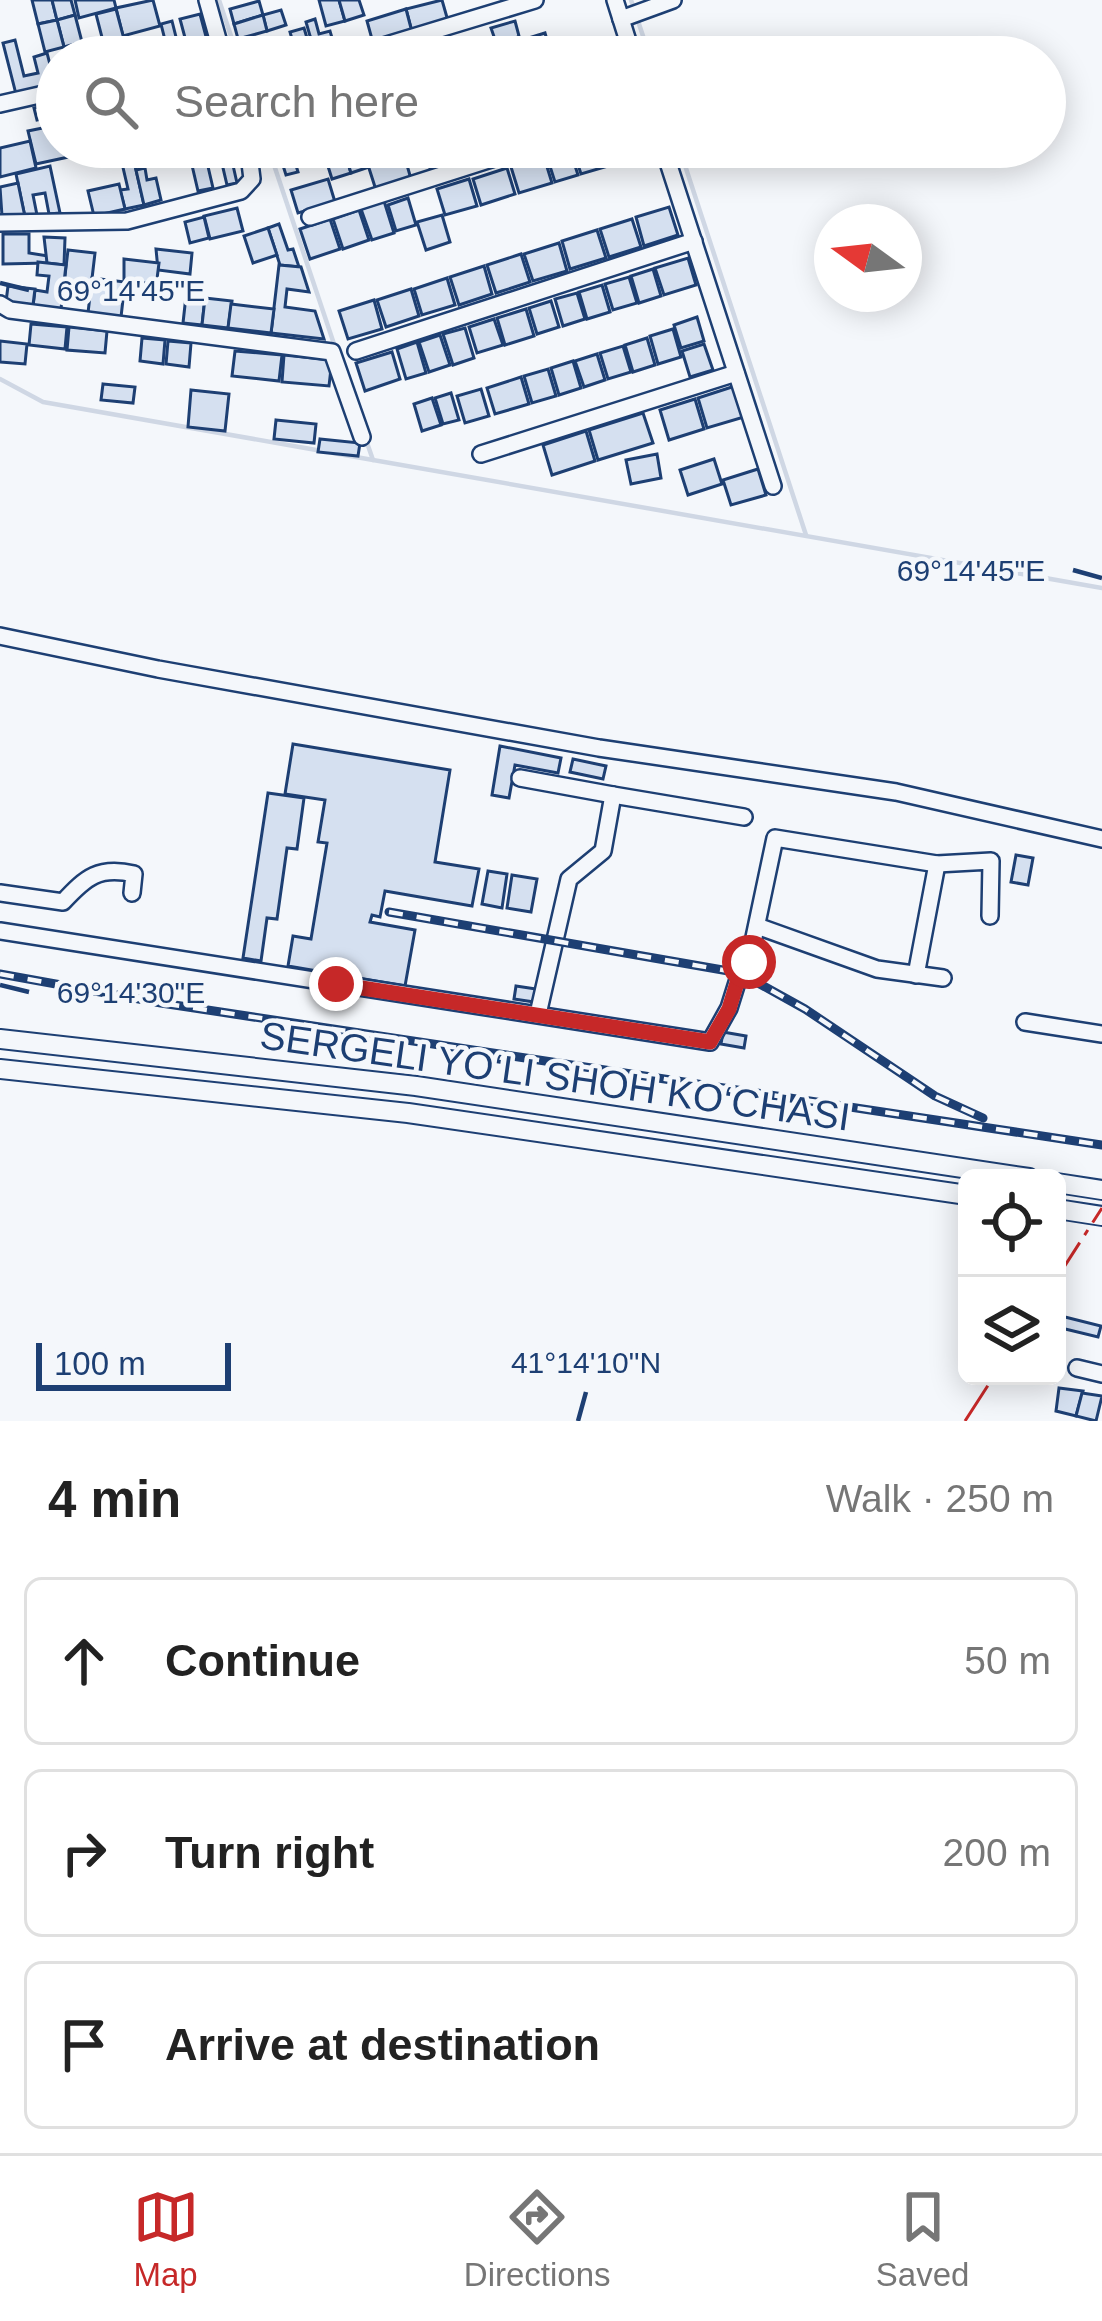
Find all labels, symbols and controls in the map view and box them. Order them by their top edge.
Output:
search box [36,36,1066,168]
icon: search [78,69,144,135]
text: Search here [174,76,419,127]
north arrow [814,204,922,312]
text: 69°14'45"E [57,274,205,307]
text: 69°14'45"E [897,554,1045,587]
route start [722,935,776,989]
route end [309,957,363,1011]
text: 69°14'30"E [57,976,205,1009]
street label: SERGELI YO‘LI SHOH KO‘CHASI [257,1013,853,1139]
map controls [958,1169,1066,1385]
button: locate [958,1169,1066,1277]
button: layers [958,1277,1066,1385]
scale bar [36,1337,231,1390]
text: 100 m [54,1345,146,1382]
text: 41°14'10"N [511,1346,661,1379]
text: 4 min [48,1471,181,1528]
text: Walk · 250 m [826,1477,1054,1520]
icon: ahead [51,1628,117,1694]
text: Continue [165,1635,360,1686]
text: 50 m [964,1639,1051,1682]
icon: right [51,1820,117,1886]
text: Turn right [165,1827,374,1878]
text: 200 m [943,1831,1051,1874]
icon: arrive [51,2012,117,2078]
text: Arrive at destination [165,2019,600,2070]
tab: Map [133,2184,199,2294]
tab: Directions [464,2184,611,2294]
tab: Saved [876,2184,969,2294]

